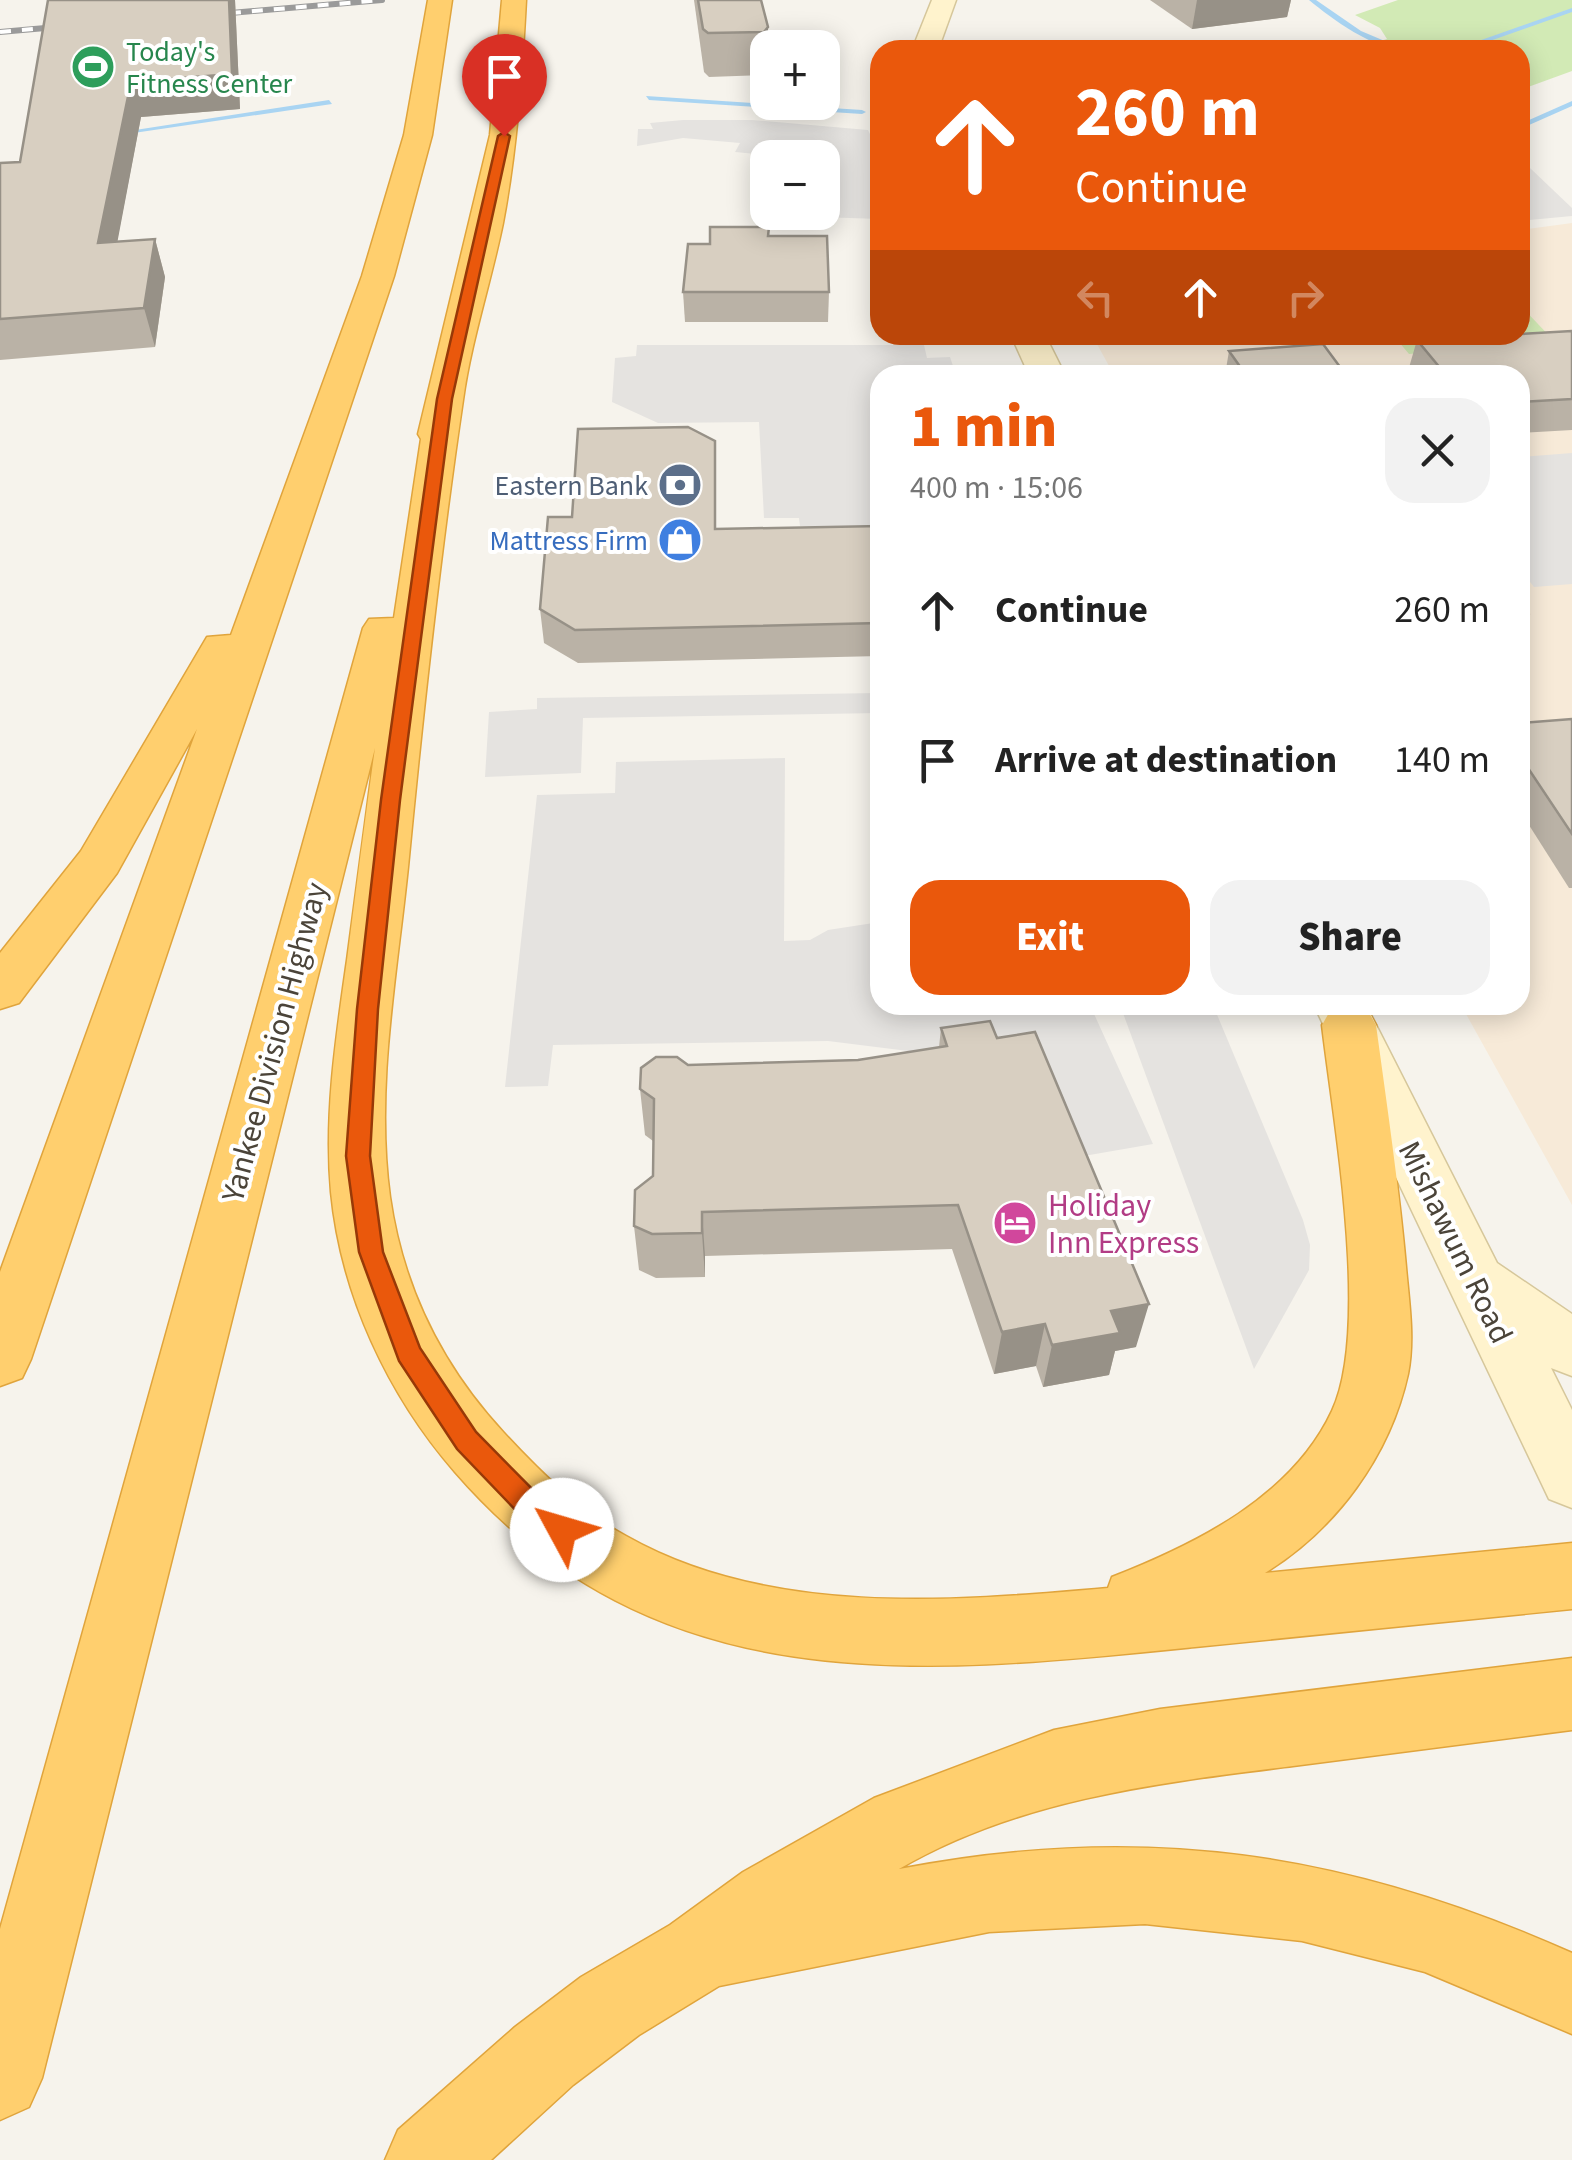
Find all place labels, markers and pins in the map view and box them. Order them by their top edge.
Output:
place label: Today's Fitness Center [126,32,293,104]
pin [462,34,547,137]
sports icon: Today's Fitness Center [70,44,116,90]
bank icon: Eastern Bank [657,462,703,508]
place label: Eastern Bank [495,466,648,506]
shop icon: Mattress Firm [657,517,703,563]
place label: Mattress Firm [490,521,648,561]
place label: Holiday Inn Express [1048,1183,1199,1266]
hotel icon: Holiday Inn Express [992,1200,1038,1246]

